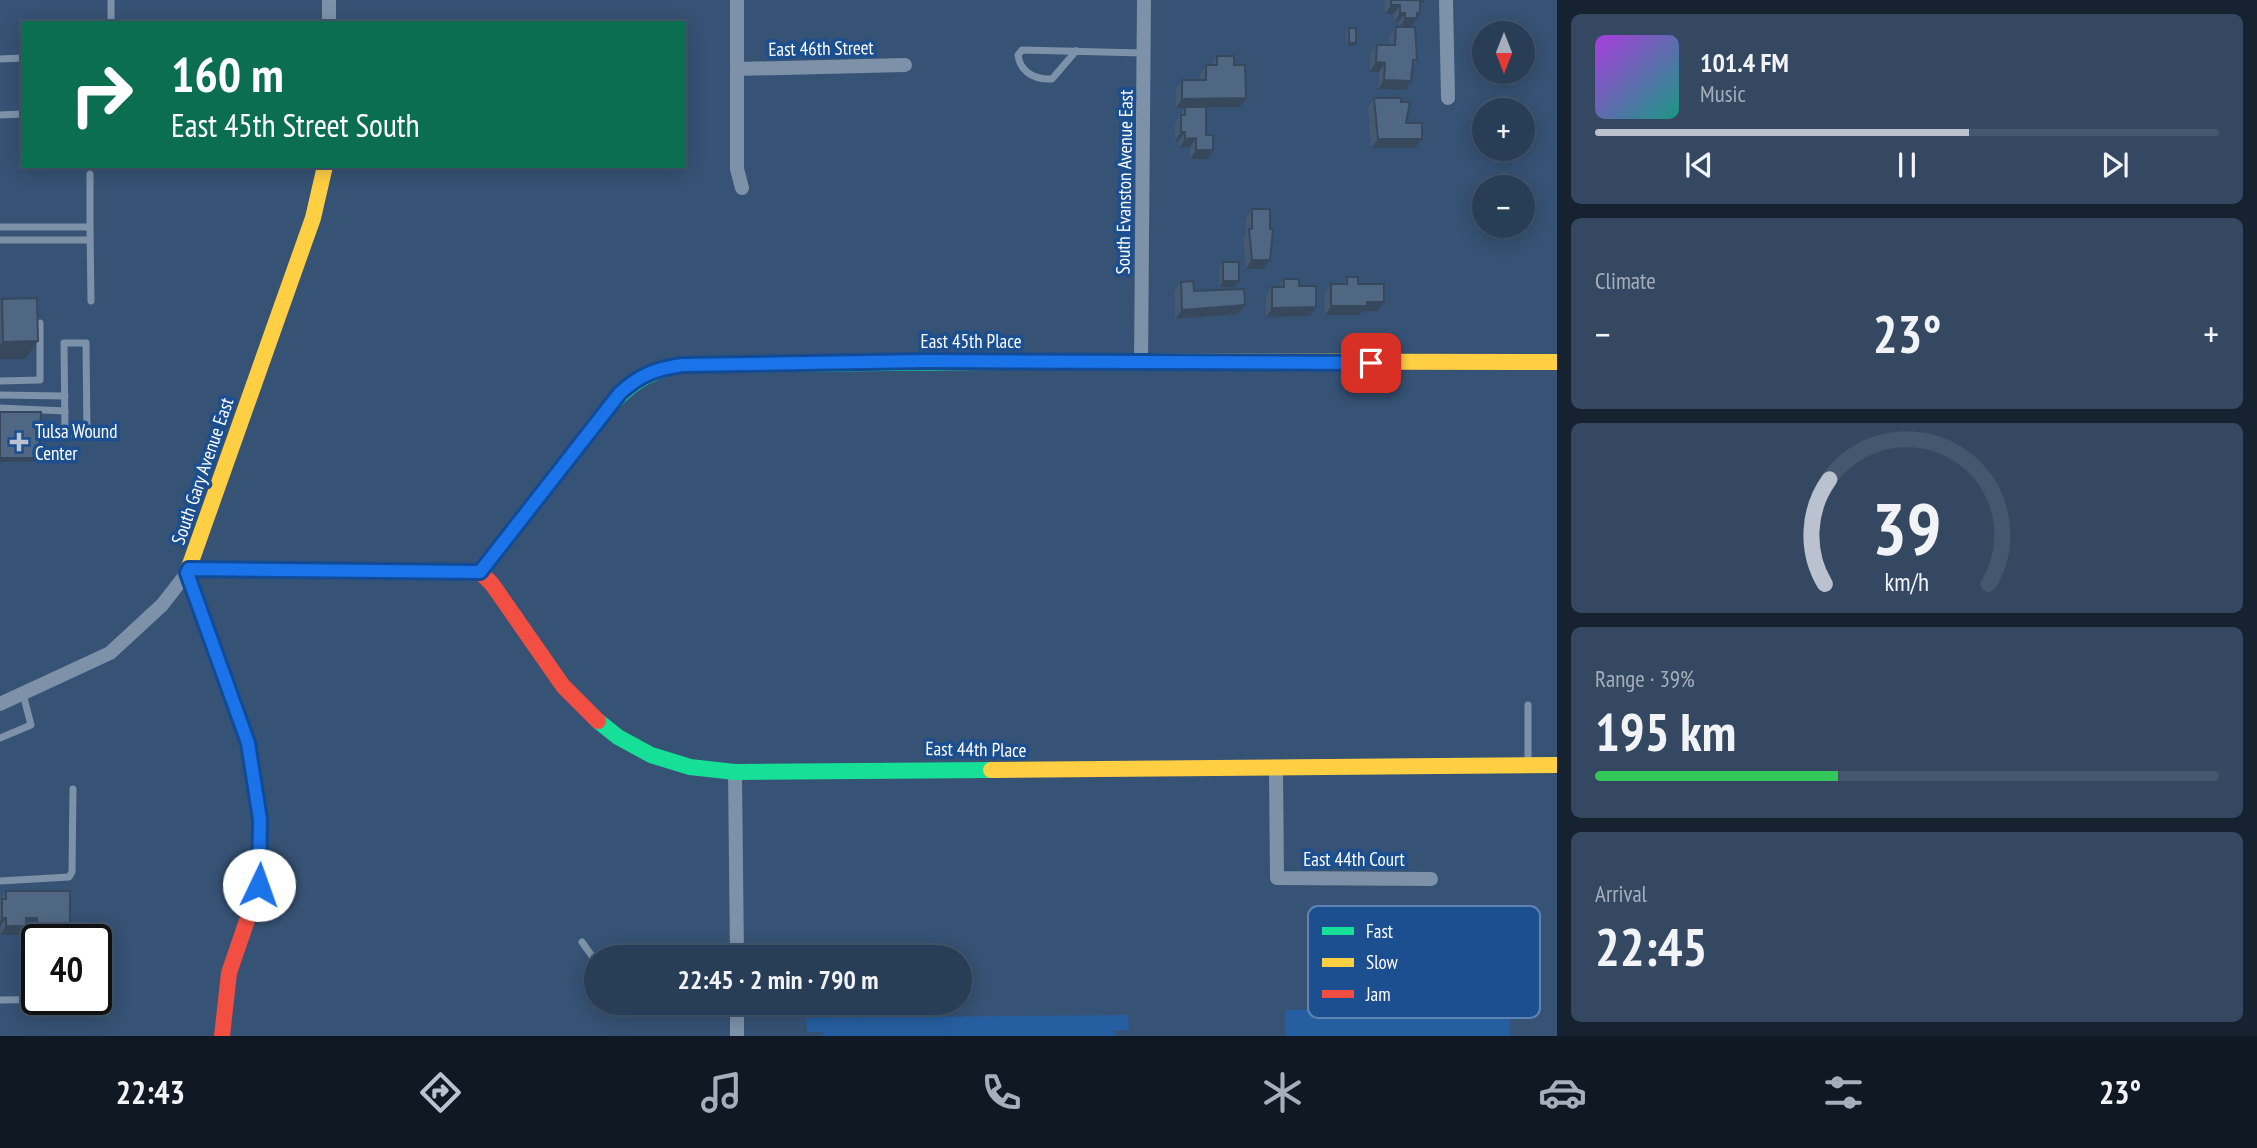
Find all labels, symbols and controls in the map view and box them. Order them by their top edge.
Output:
north arrow [1472,21,1535,84]
map controls [1472,21,1535,238]
street label: East 46th Street [768,35,875,61]
text: 160 m [171,42,284,106]
text: 101.4 FM [1700,46,1789,79]
icon: right [56,49,147,140]
text: Music [1700,79,1746,108]
street label: South Evanston Avenue East [1110,89,1138,275]
button: + [1472,98,1535,161]
text: East 45th Street South [171,104,420,146]
icon: previous [1680,146,1718,184]
icon: pause [1888,146,1926,184]
icon: next [2096,146,2134,184]
button: − [1472,175,1535,238]
text: Climate [1595,266,1656,295]
text: 23° [1873,300,1941,367]
text: − [1595,309,1611,358]
text: + [2203,309,2219,358]
street label: East 45th Place [920,329,1022,353]
pin [1341,333,1401,393]
icon: arrive [1352,344,1390,382]
street label: South Gary Avenue East [166,394,239,548]
place label: Tulsa Wound Center [35,419,117,465]
marker: Tulsa Wound Center [9,432,29,452]
text: 39 [1872,480,1942,574]
text: km/h [1885,566,1929,598]
text: Range · 39% [1595,664,1695,693]
text: 195 km [1595,698,1736,765]
street label: East 44th Place [925,736,1027,762]
street label: East 44th Court [1303,847,1406,871]
position arrow [222,848,296,922]
text: Arrival [1595,879,1647,908]
legend [1308,906,1540,1018]
text: 22:45 [1595,913,1707,980]
text: Fast [1366,919,1394,943]
speed limit sign: 40 [21,924,112,1015]
text: Slow [1366,950,1399,974]
text: 22:45 · 2 min · 790 m [678,963,878,996]
text: Jam [1365,982,1391,1006]
icon: directions [416,1068,465,1117]
icon: music [697,1068,746,1117]
icon: phone [977,1068,1026,1117]
icon: climate [1258,1068,1307,1117]
icon: car [1538,1068,1587,1117]
icon: filters [1819,1068,1868,1117]
text: 22:43 [116,1071,185,1113]
text: 23° [2099,1071,2141,1113]

